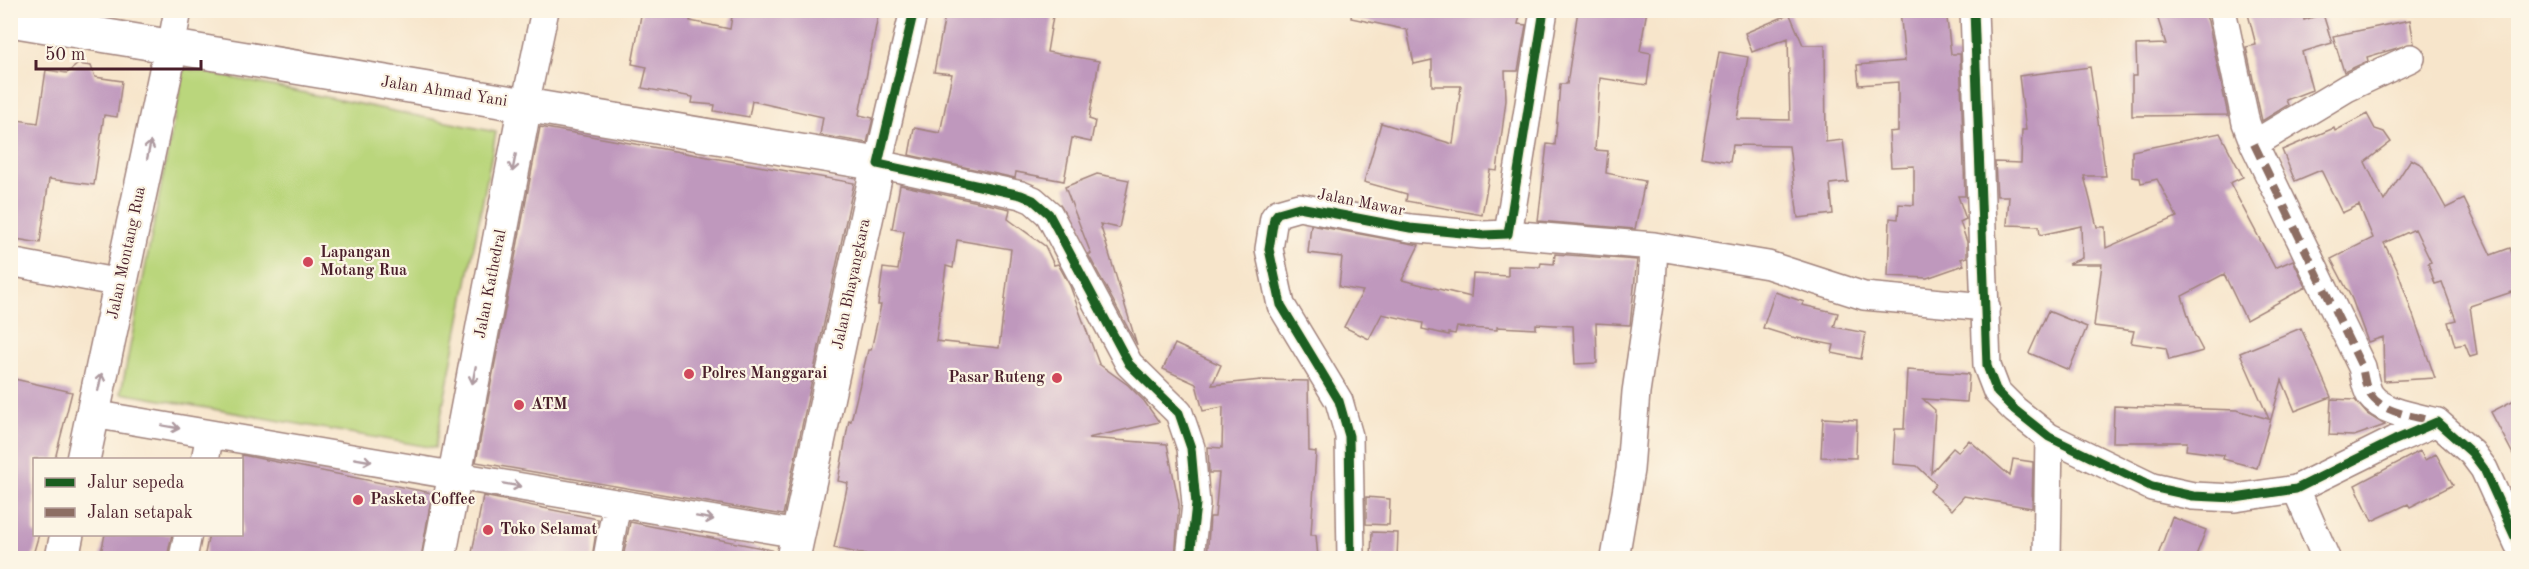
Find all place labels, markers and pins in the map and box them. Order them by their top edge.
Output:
place label: Lapangan Motang Rua [320,245,407,279]
marker: Lapangan Motang Rua [301,255,315,269]
place label: Polres Manggarai [701,366,827,382]
marker: Polres Manggarai [682,367,696,381]
place label: Pasar Ruteng [948,370,1045,386]
marker: Pasar Ruteng [1050,371,1064,385]
place label: ATM [531,397,568,413]
marker: ATM [512,398,526,412]
place label: Pasketa Coffee [370,492,475,508]
marker: Pasketa Coffee [351,493,365,507]
place label: Toko Selamat [500,522,597,538]
marker: Toko Selamat [481,523,495,537]

